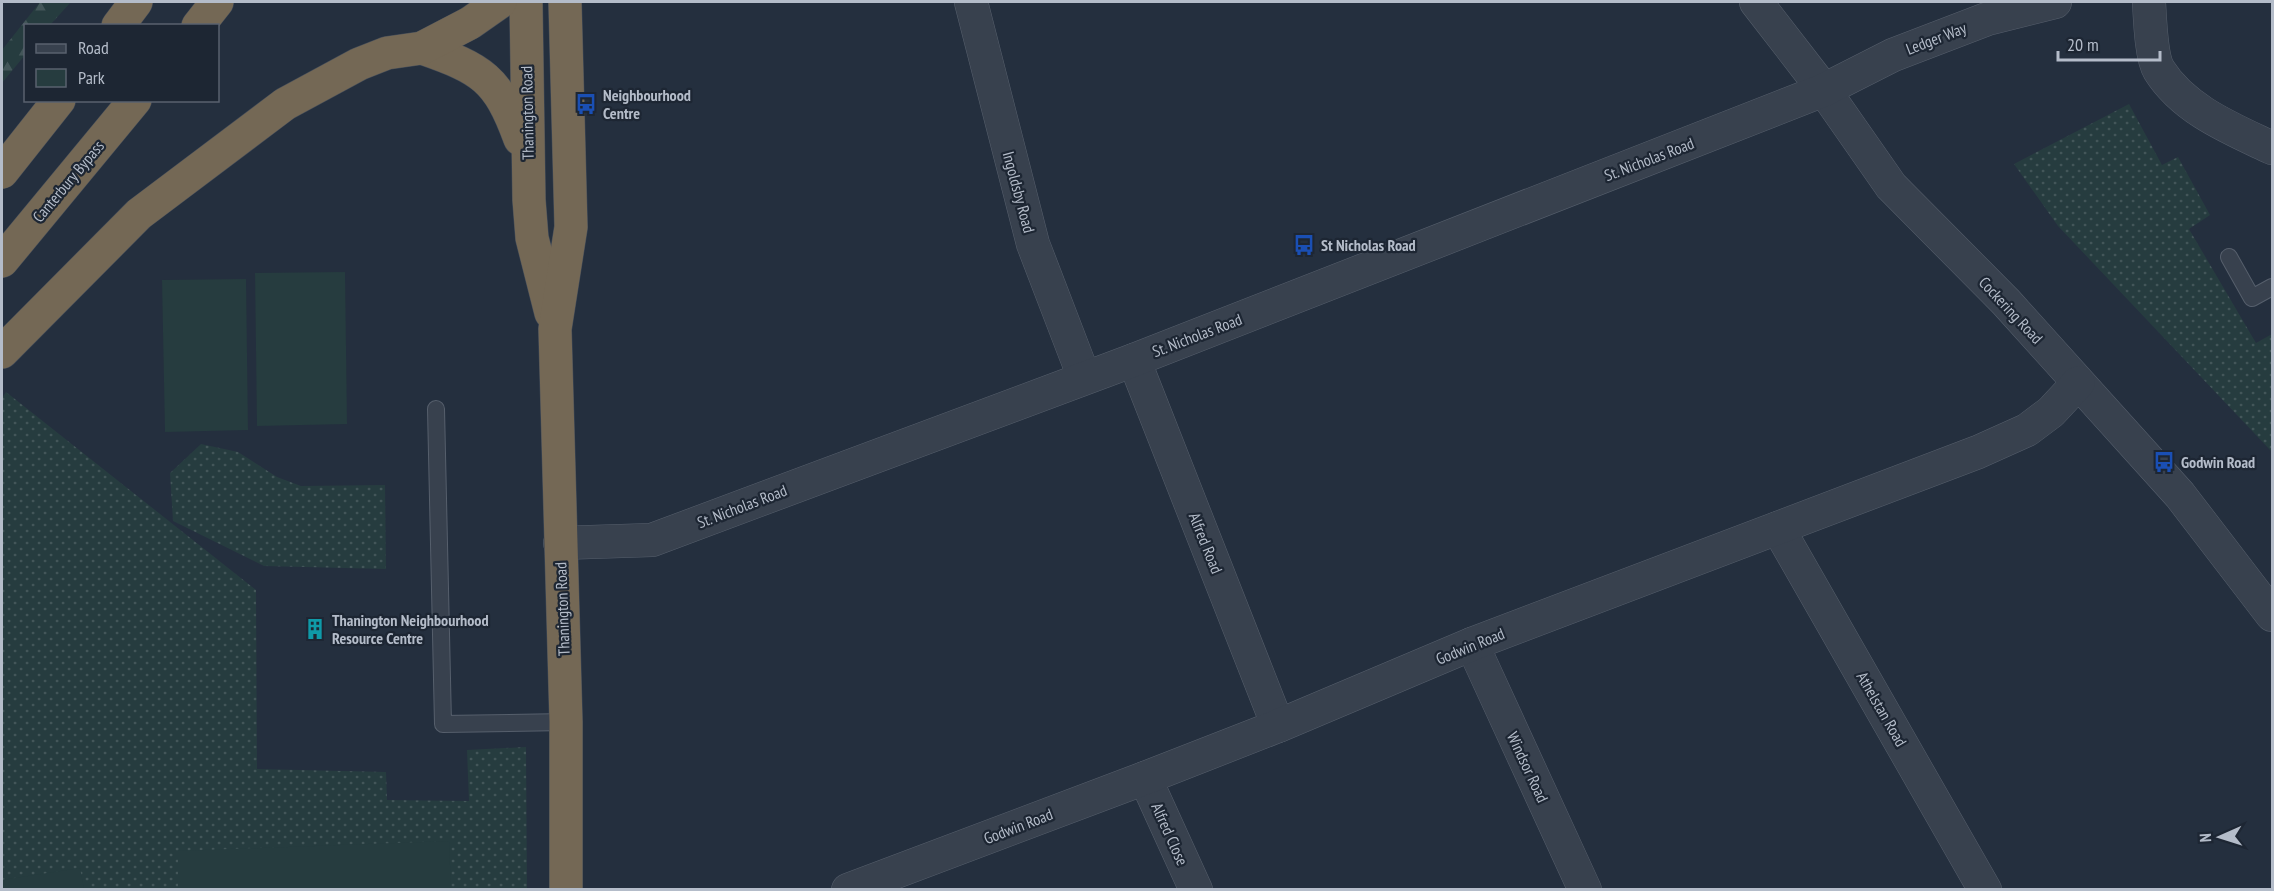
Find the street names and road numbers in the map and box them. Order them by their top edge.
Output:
street label: Ledger Way [1903,17,1969,59]
street label: Thanington Road [516,66,538,160]
street label: St. Nicholas Road [1601,133,1697,185]
street label: Canterbury Bypass [28,136,108,226]
street label: Ingoldsby Road [999,149,1040,235]
street label: Cockering Road [1975,272,2047,348]
street label: St. Nicholas Road [1149,309,1245,361]
street label: St. Nicholas Road [694,480,790,532]
street label: Alfred Road [1185,510,1227,576]
street label: Thanington Road [550,562,574,656]
street label: Godwin Road [1433,623,1507,669]
street label: Athelstan Road [1853,668,1911,750]
street label: Windsor Road [1503,729,1553,806]
street label: Alfred Close [1147,799,1193,869]
street label: Godwin Road [981,804,1055,848]

